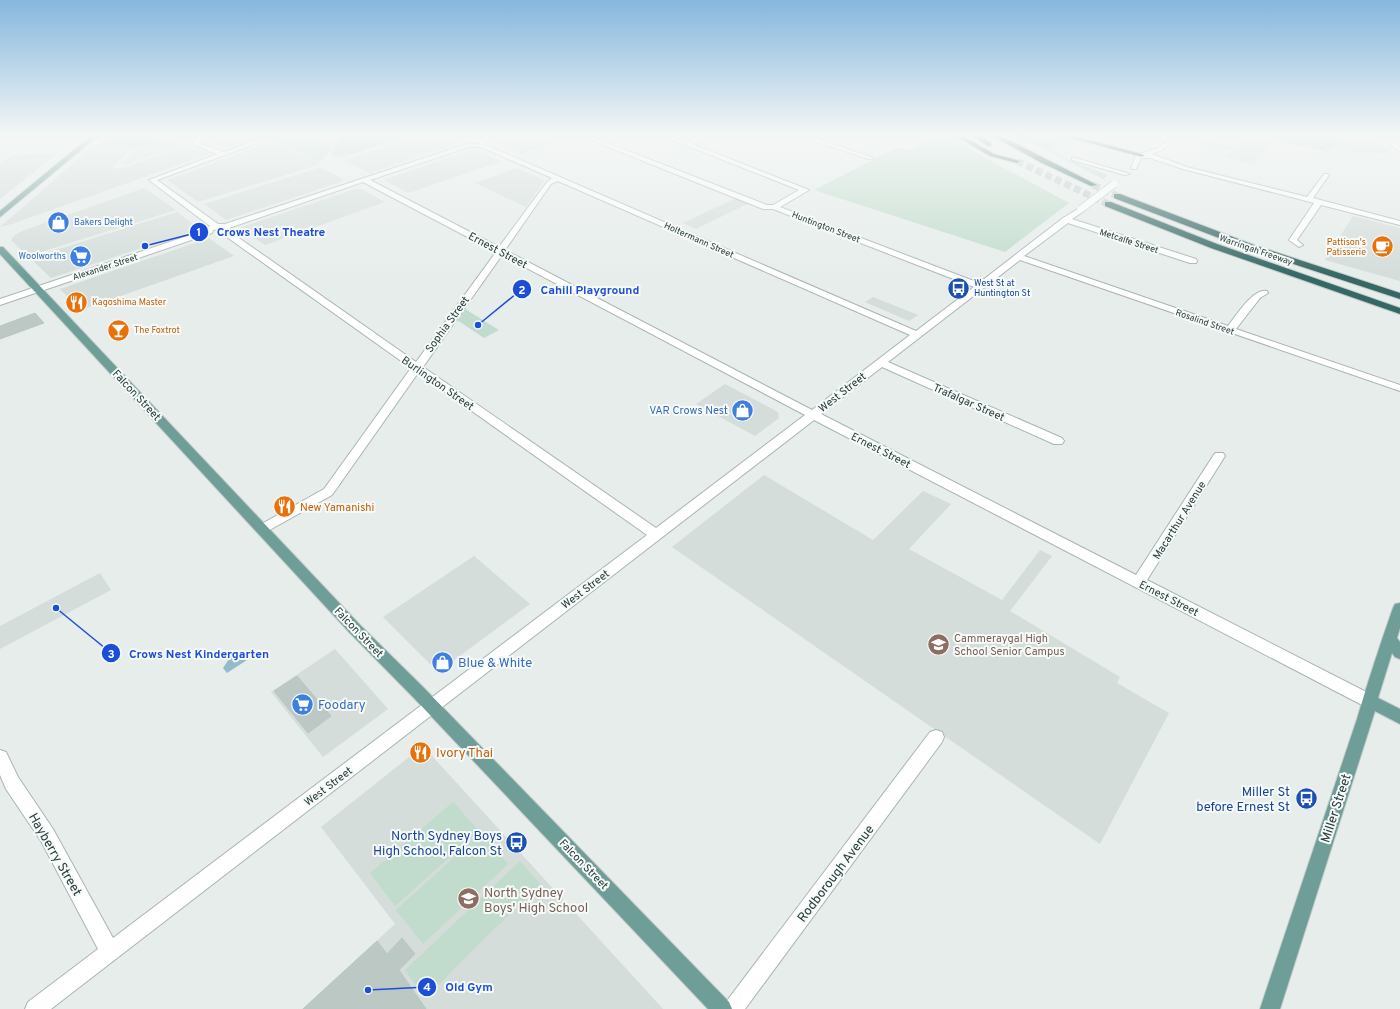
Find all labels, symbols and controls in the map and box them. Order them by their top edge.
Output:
shop icon: Bakers Delight [45,209,71,235]
street label: Huntington Street [790,209,862,246]
place label: Bakers Delight [74,217,133,228]
callout: Crows Nest Theatre [189,220,334,244]
street label: Holtermann Street [662,220,735,261]
text: 1 [197,225,201,241]
text: Crows Nest Theatre [217,225,326,241]
street label: Metcalfe Street [1098,227,1160,256]
street label: Ernest Street [466,229,530,272]
street label: Warringah Freeway [1218,233,1294,268]
cafe icon: Pattison's Patisserie [1369,234,1395,260]
place label: Pattison's Patisserie [1327,237,1366,258]
supermarket icon: Woolworths [68,243,94,269]
place label: Woolworths [19,251,66,262]
street label: Alexander Street [71,252,139,283]
bus stop icon: West St at Huntington St [946,275,972,301]
callout: Cahill Playground [512,277,647,301]
place label: West St at Huntington St [974,278,1030,299]
text: 2 [518,283,526,299]
text: Cahill Playground [541,283,639,299]
restaurant icon: Kagoshima Master [63,289,89,315]
street label: Sophia Street [423,294,473,356]
place label: Kagoshima Master [92,297,167,308]
street label: Rosalind Street [1174,307,1236,338]
bar icon: The Foxtrot [105,317,131,343]
place label: The Foxtrot [134,325,180,336]
street label: Burlington Street [399,354,476,414]
street label: Falcon Street [109,367,163,424]
street label: West Street [816,370,869,416]
street label: Trafalgar Street [931,381,1007,425]
shop icon: VAR Crows Nest [730,397,756,423]
place label: VAR Crows Nest [649,404,728,418]
street label: Ernest Street [848,430,913,472]
street label: Macarthur Avenue [1150,479,1210,562]
restaurant icon: New Yamanishi [271,494,297,520]
place label: New Yamanishi [300,501,374,515]
street label: West Street [559,567,613,613]
street label: Ernest Street [1136,578,1201,620]
street label: Falcon Street [331,605,386,661]
school or university icon: Cammeraygal High School Senior Campus [925,631,951,657]
place label: Cammeraygal High School Senior Campus [954,632,1065,659]
callout: Crows Nest Kindergarten [101,641,277,665]
text: 3 [107,647,115,663]
text: Crows Nest Kindergarten [129,647,269,663]
shop icon: Blue & White [430,649,456,675]
place label: Blue & White [458,656,532,672]
supermarket icon: Foodary [289,691,315,717]
place label: Foodary [318,698,366,714]
restaurant icon: Ivory Thai [408,739,434,765]
place label: Ivory Thai [436,746,493,762]
street label: West Street [302,764,356,810]
street label: Miller Street [1318,772,1356,845]
place label: Miller St before Ernest St [1196,785,1290,816]
bus stop icon: Miller St before Ernest St [1293,785,1319,811]
street label: Hayberry Street [24,811,84,899]
street label: Rodborough Avenue [795,822,878,926]
place label: North Sydney Boys High School, Falcon St [373,829,502,860]
bus stop icon: North Sydney Boys High School, Falcon St [504,829,530,855]
street label: Falcon Street [556,837,611,893]
school or university icon: North Sydney Boys' High School [456,886,482,912]
place label: North Sydney Boys' High School [484,886,588,917]
callout: Old Gym [417,975,500,999]
text: 4 [423,980,431,996]
text: Old Gym [445,980,493,996]

